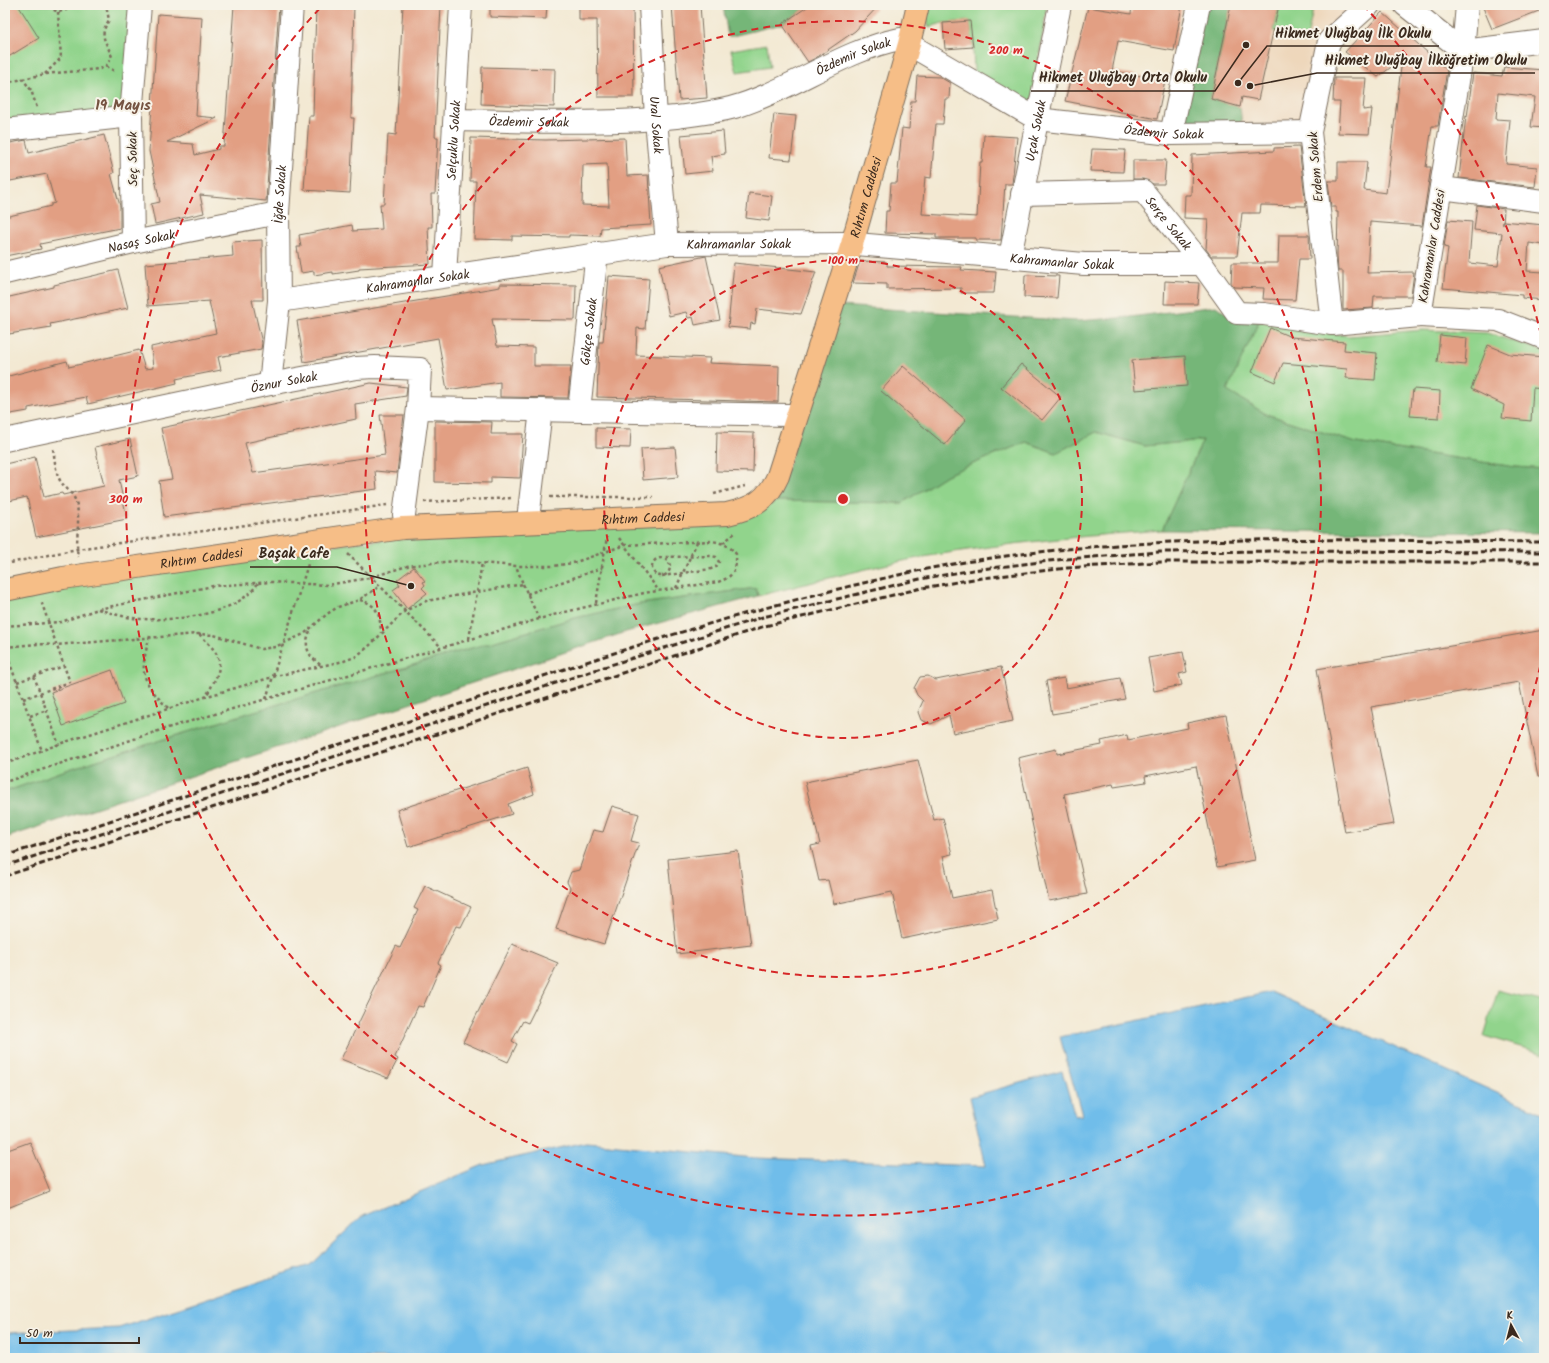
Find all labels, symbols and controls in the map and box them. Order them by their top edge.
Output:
callout: Hikmet Uluğbay İlk Okulu [1267,20,1439,46]
text: Hikmet Uluğbay İlk Okulu [1275,23,1431,45]
street label: Özdemir Sokak [812,32,894,82]
text: 200 m [989,41,1023,60]
callout: Hikmet Uluğbay İlköğretim Okulu [1317,47,1535,73]
text: Hikmet Uluğbay İlköğretim Okulu [1325,50,1527,72]
callout: Hikmet Uluğbay Orta Okulu [1031,65,1215,91]
text: Hikmet Uluğbay Orta Okulu [1039,67,1207,89]
district label: 19 Mayıs [95,94,151,118]
street label: Ural Sokak [643,96,668,156]
street label: Uçak Sokak [1020,97,1053,163]
street label: Selçuklu Sokak [442,99,467,181]
street label: Özdemir Sokak [489,112,570,134]
street label: Özdemir Sokak [1122,120,1205,146]
street label: Seç Sokak [123,130,144,187]
street label: Erdem Sokak [1303,130,1330,203]
street label: Rıhtım Caddesi [845,154,889,241]
street label: İğde Sokak [269,164,293,224]
street label: Kahramanlar Caddesi [1413,187,1452,305]
street label: Serçe Sokak [1139,192,1197,256]
street label: Nasaş Sokak [106,225,178,260]
street label: Kahramanlar Sokak [687,234,792,256]
street label: Kahramanlar Sokak [1009,249,1115,276]
text: 100 m [828,251,858,270]
street label: Kahramanlar Sokak [364,264,472,300]
street label: Gökçe Sokak [575,296,604,367]
street label: Öznur Sokak [249,366,320,400]
text: 300 m [108,490,143,509]
centre of rings [836,492,850,506]
street label: Rıhtım Caddesi [601,507,686,531]
callout: Başak Cafe [250,541,337,567]
street label: Rıhtım Caddesi [159,543,245,576]
text: Başak Cafe [259,543,329,565]
north arrow [1491,1305,1531,1345]
text: K [1506,1307,1515,1325]
scale bar [20,1319,139,1345]
text: 50 m [26,1324,53,1343]

